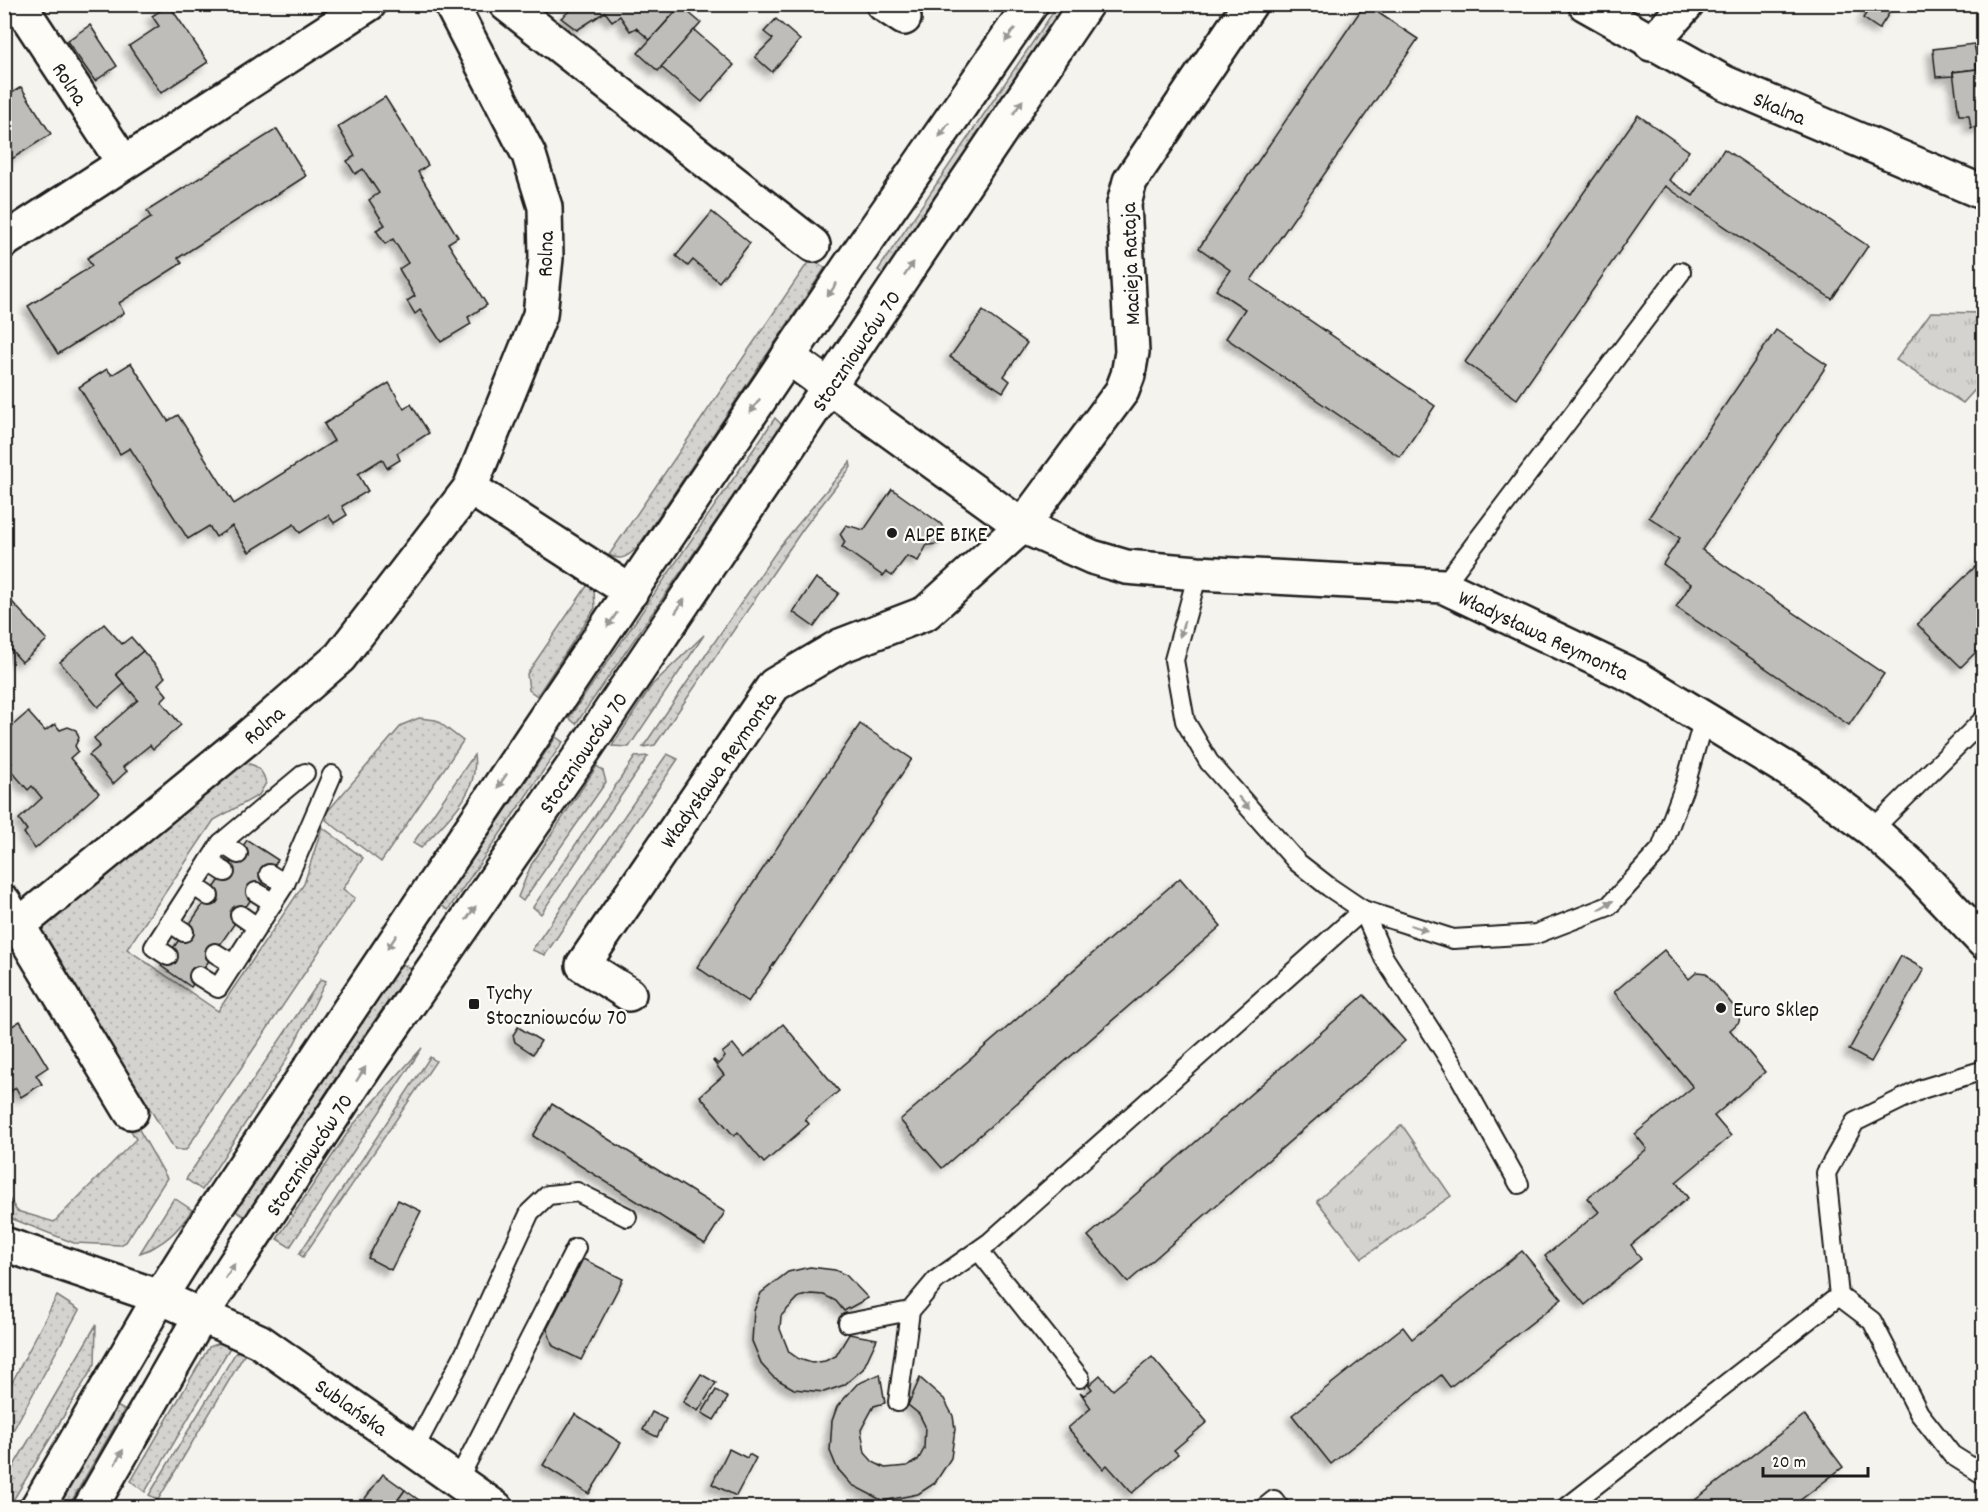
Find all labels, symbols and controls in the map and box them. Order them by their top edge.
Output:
one-way arrow [1004,26,1016,42]
street label: Rolna [42,57,94,113]
street label: Skalna [1747,85,1811,135]
one-way arrow [1012,99,1023,115]
one-way arrow [938,122,950,138]
street label: Macieja Rataja [1115,201,1150,326]
street label: Rolna [531,230,564,278]
one-way arrow [903,261,914,277]
one-way arrow [826,282,838,298]
street label: Stoczniowców 70 [806,285,910,419]
one-way arrow [749,397,761,413]
place label: ALPE BIKE [904,521,987,552]
marker: ALPE BIKE [885,526,899,540]
street label: Władysława Reymonta [1452,584,1634,691]
one-way arrow [675,598,686,614]
one-way arrow [607,612,618,628]
one-way arrow [1177,620,1187,638]
street label: Władysława Reymonta [654,686,786,856]
street label: Stoczniowców 70 [533,687,637,821]
street label: Rolna [238,699,293,754]
one-way arrow [496,773,508,789]
one-way arrow [1237,795,1250,810]
one-way arrow [1598,900,1614,911]
one-way arrow [465,905,477,921]
one-way arrow [1410,924,1428,933]
one-way arrow [386,934,398,950]
place label: Tychy Stoczniowców 70 [486,979,627,1035]
place label: Euro Sklep [1733,996,1819,1027]
marker: Tychy Stoczniowców 70 [467,997,481,1011]
marker: Euro Sklep [1714,1001,1728,1015]
one-way arrow [355,1066,367,1082]
street label: Stoczniowców 70 [259,1088,362,1224]
one-way arrow [225,1263,236,1280]
street label: Sublańska [307,1372,393,1446]
scale bar [1763,1440,1868,1478]
one-way arrow [114,1449,125,1465]
text: 20 m [1772,1451,1806,1476]

